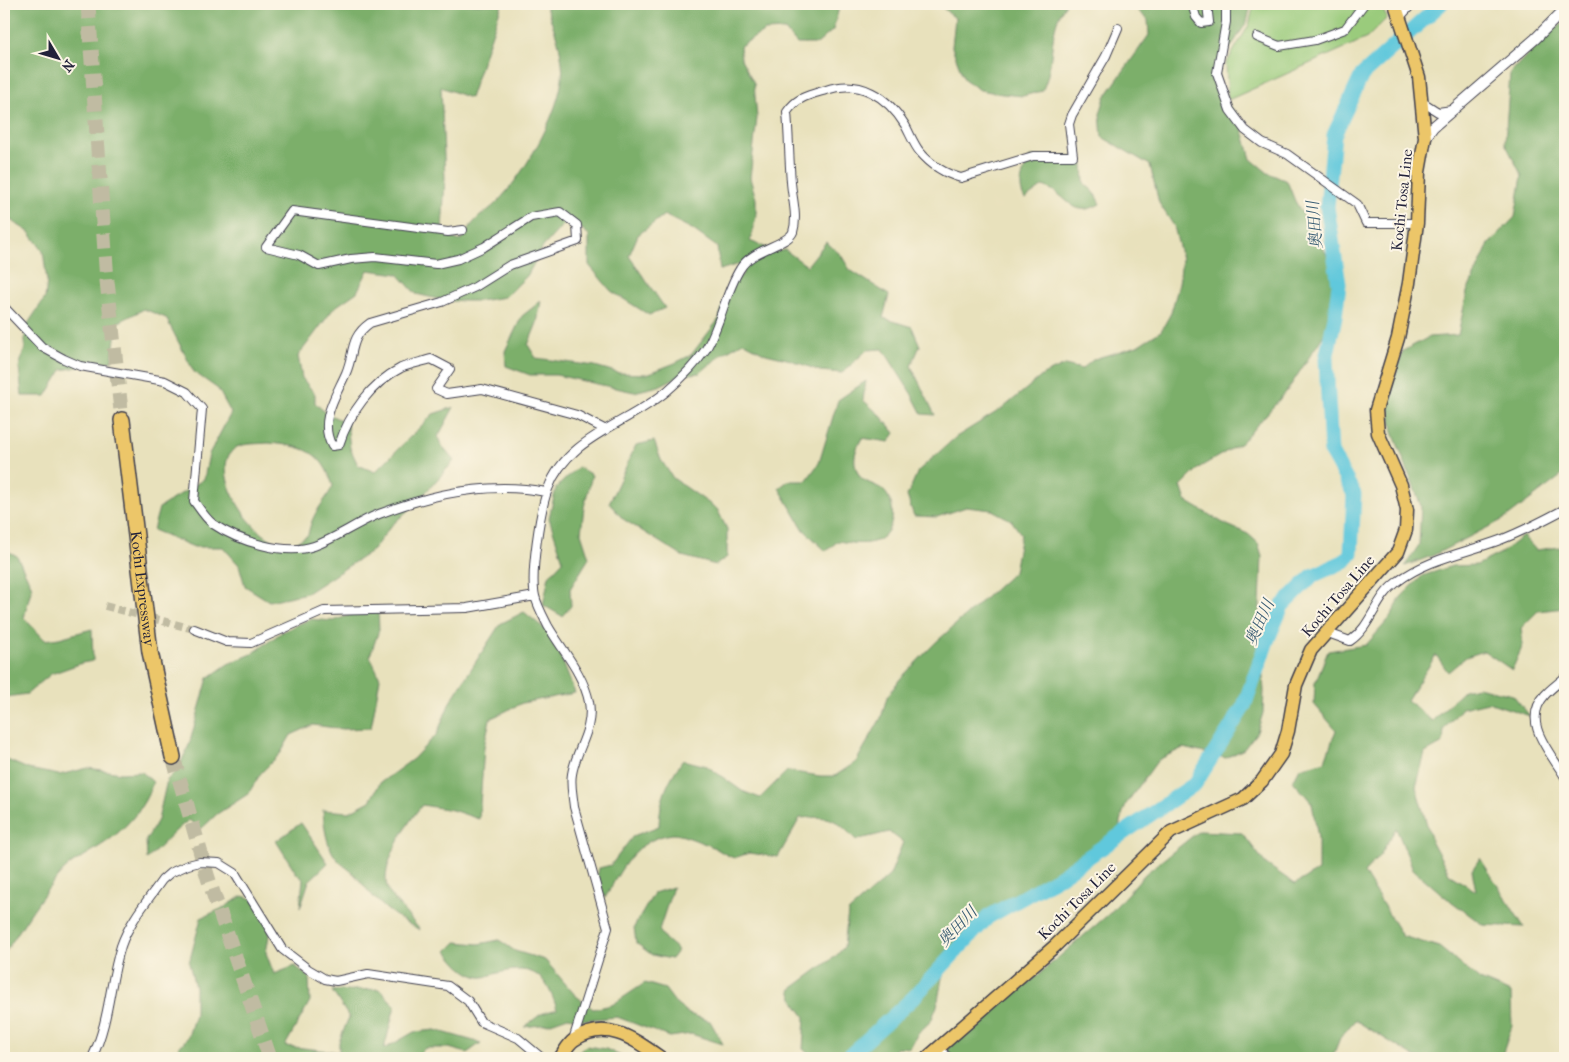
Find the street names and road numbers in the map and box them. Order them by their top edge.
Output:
street label: Kochi Tosa Line [1388,148,1416,252]
street label: Kochi Expressway [126,530,158,649]
street label: Kochi Tosa Line [1298,551,1379,641]
street label: Kochi Tosa Line [1034,858,1120,944]

